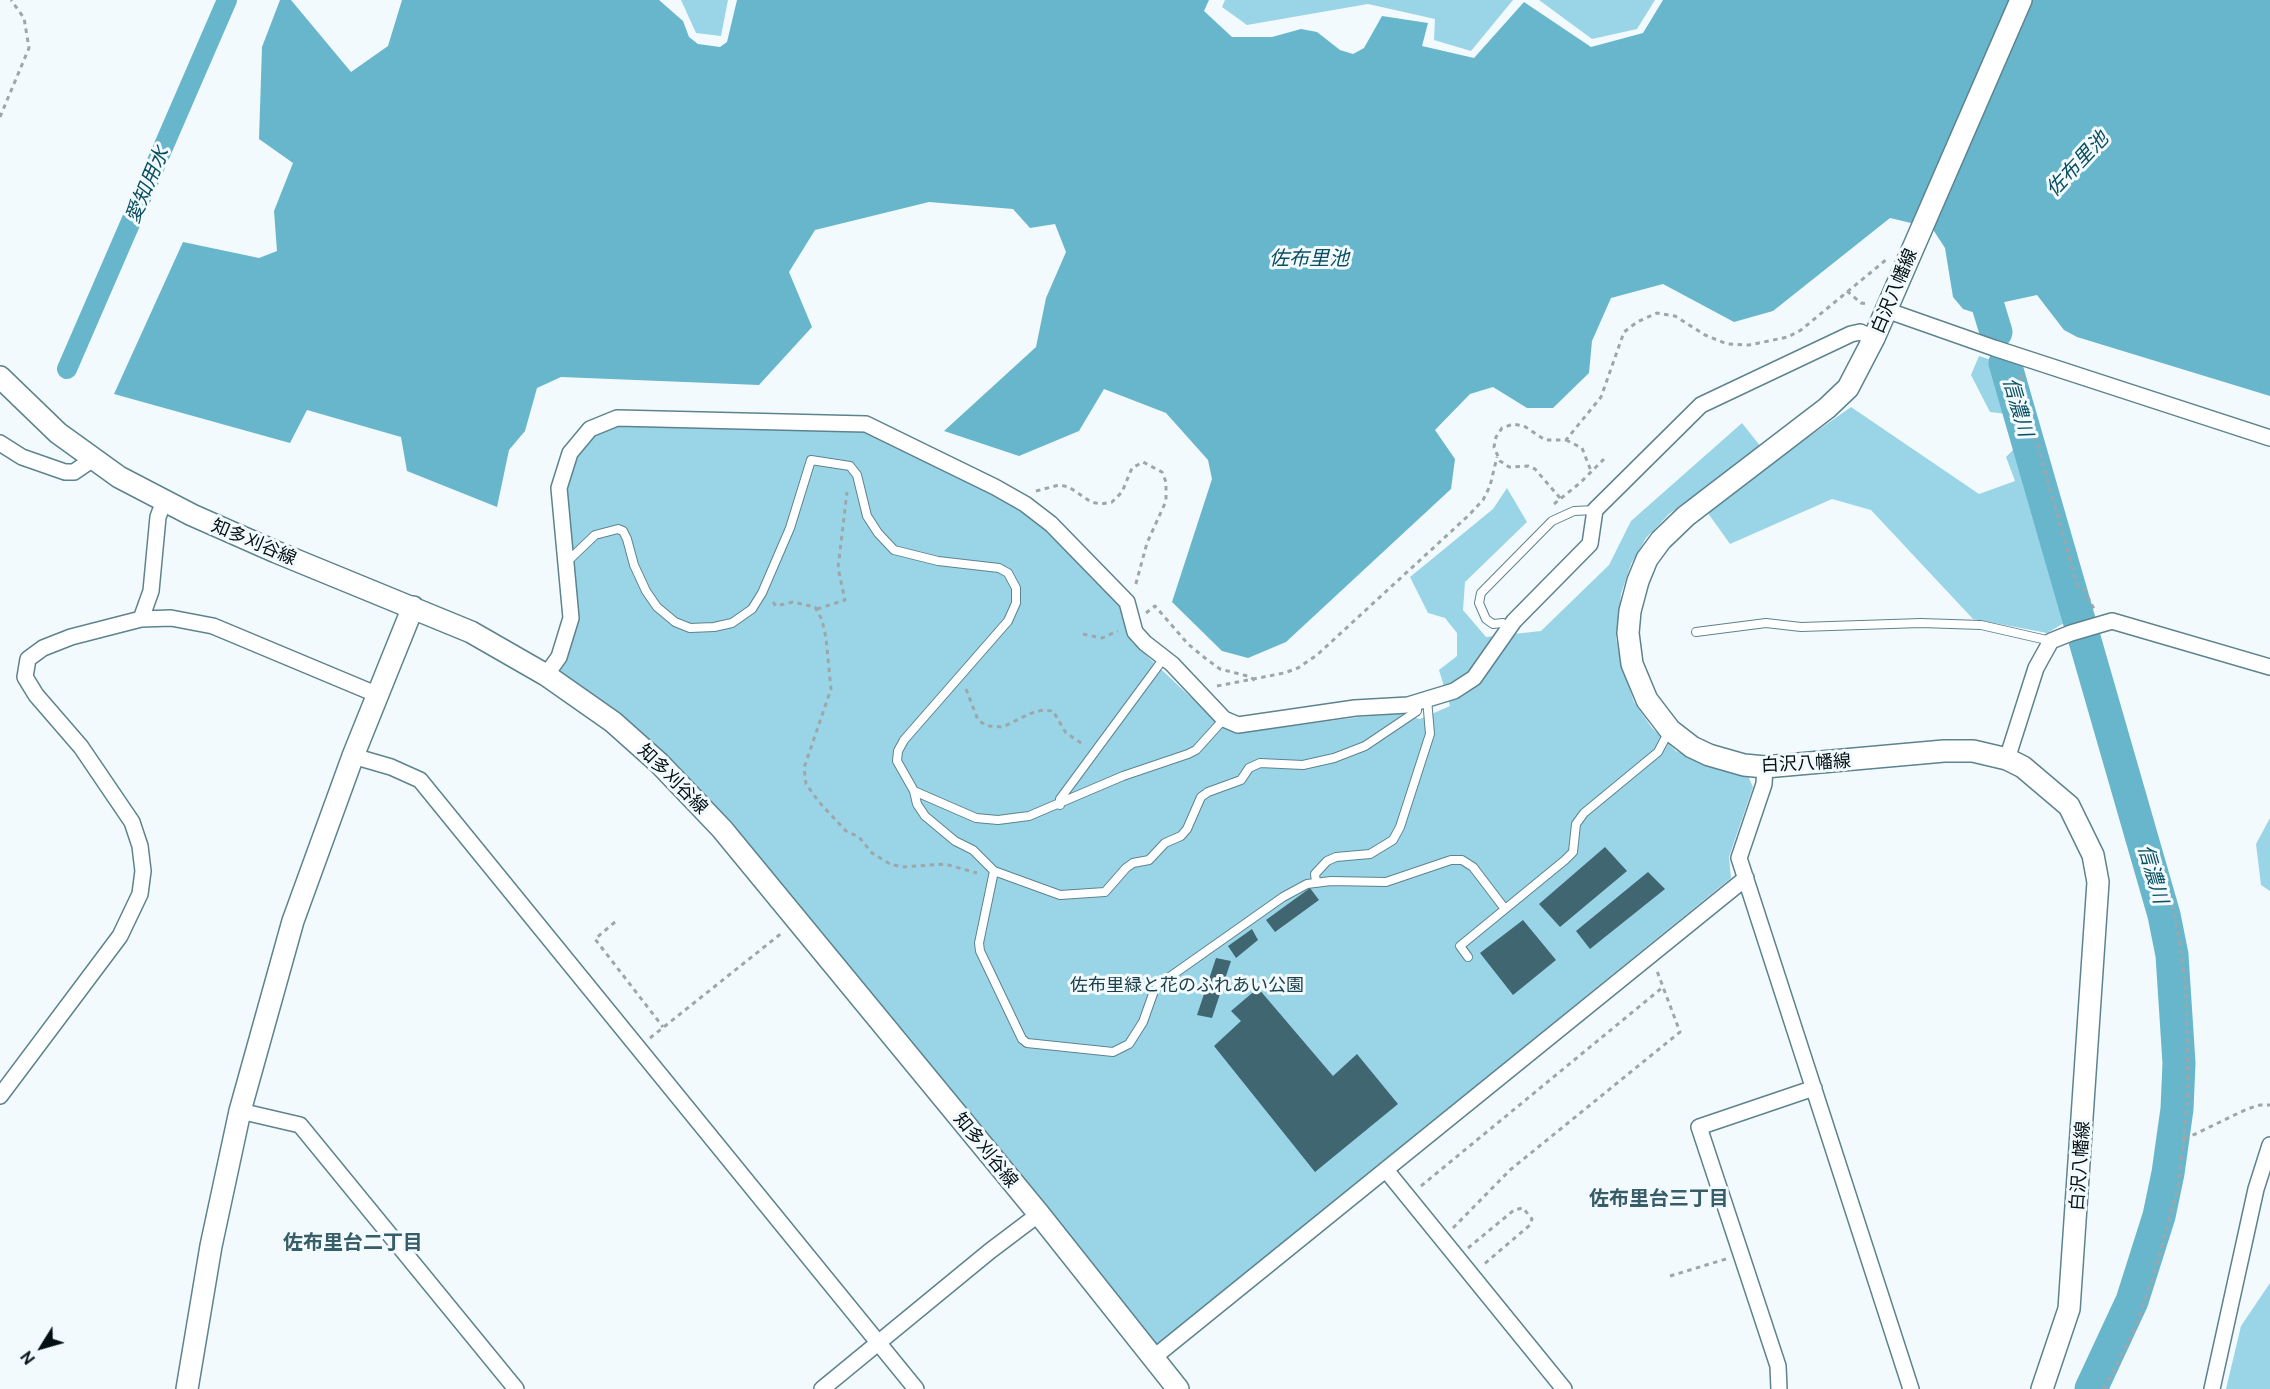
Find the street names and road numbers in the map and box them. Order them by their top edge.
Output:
street label: 白沢八幡線 [1866,245,1922,337]
street label: 知多刈谷線 [208,514,300,570]
street label: 知多刈谷線 [634,740,712,818]
street label: 白沢八幡線 [1760,750,1852,776]
street label: 知多刈谷線 [949,1108,1023,1192]
street label: 白沢八幡線 [2066,1120,2094,1212]

